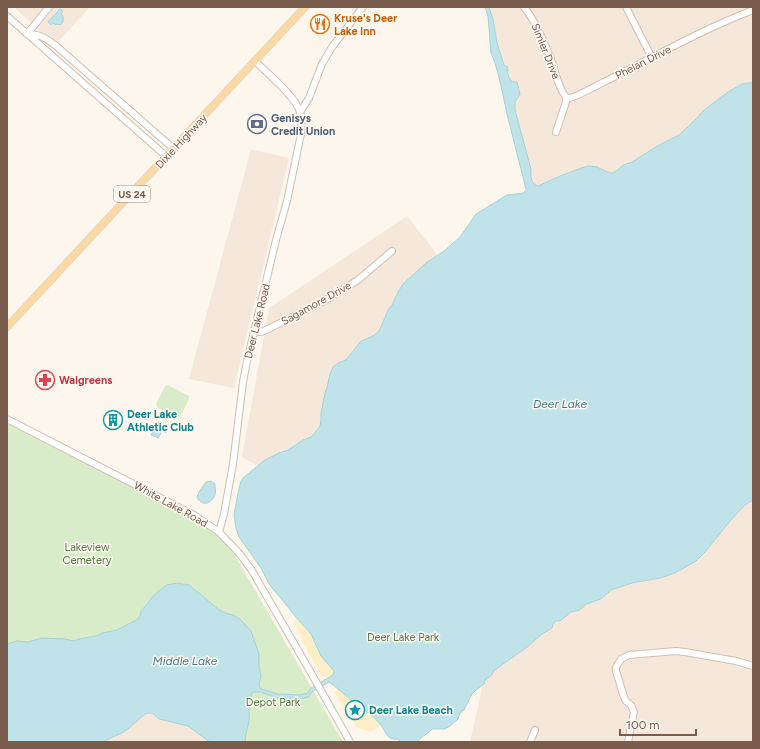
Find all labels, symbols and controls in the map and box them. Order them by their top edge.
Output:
place label: Kruse's Deer Lake Inn [334,12,398,38]
restaurant icon: Kruse's Deer Lake Inn [309,13,331,35]
street label: Simler Drive [528,21,563,81]
street label: Phelan Drive [613,43,673,82]
street label: Dixie Highway [153,111,210,171]
place label: Genisys Credit Union [271,112,335,138]
bank icon: Genisys Credit Union [246,113,268,135]
road number: US 24 [114,186,150,202]
street label: Sagamore Drive [279,279,354,328]
street label: Deer Lake Road [242,282,273,360]
pharmacy icon: Walgreens [34,369,56,391]
place label: Walgreens [59,374,112,387]
water label: Deer Lake [533,397,587,411]
place label: Deer Lake Athletic Club [127,408,194,434]
building icon: Deer Lake Athletic Club [102,409,124,431]
street label: White Lake Road [131,479,210,530]
park label: Lakeview Cemetery [63,541,112,567]
park label: Deer Lake Park [367,631,440,644]
water label: Middle Lake [153,654,218,668]
park label: Depot Park [246,696,301,709]
place icon: Deer Lake Beach [344,699,366,721]
place label: Deer Lake Beach [369,704,453,717]
scale bar [620,711,696,737]
text: 100 m [626,718,660,732]

